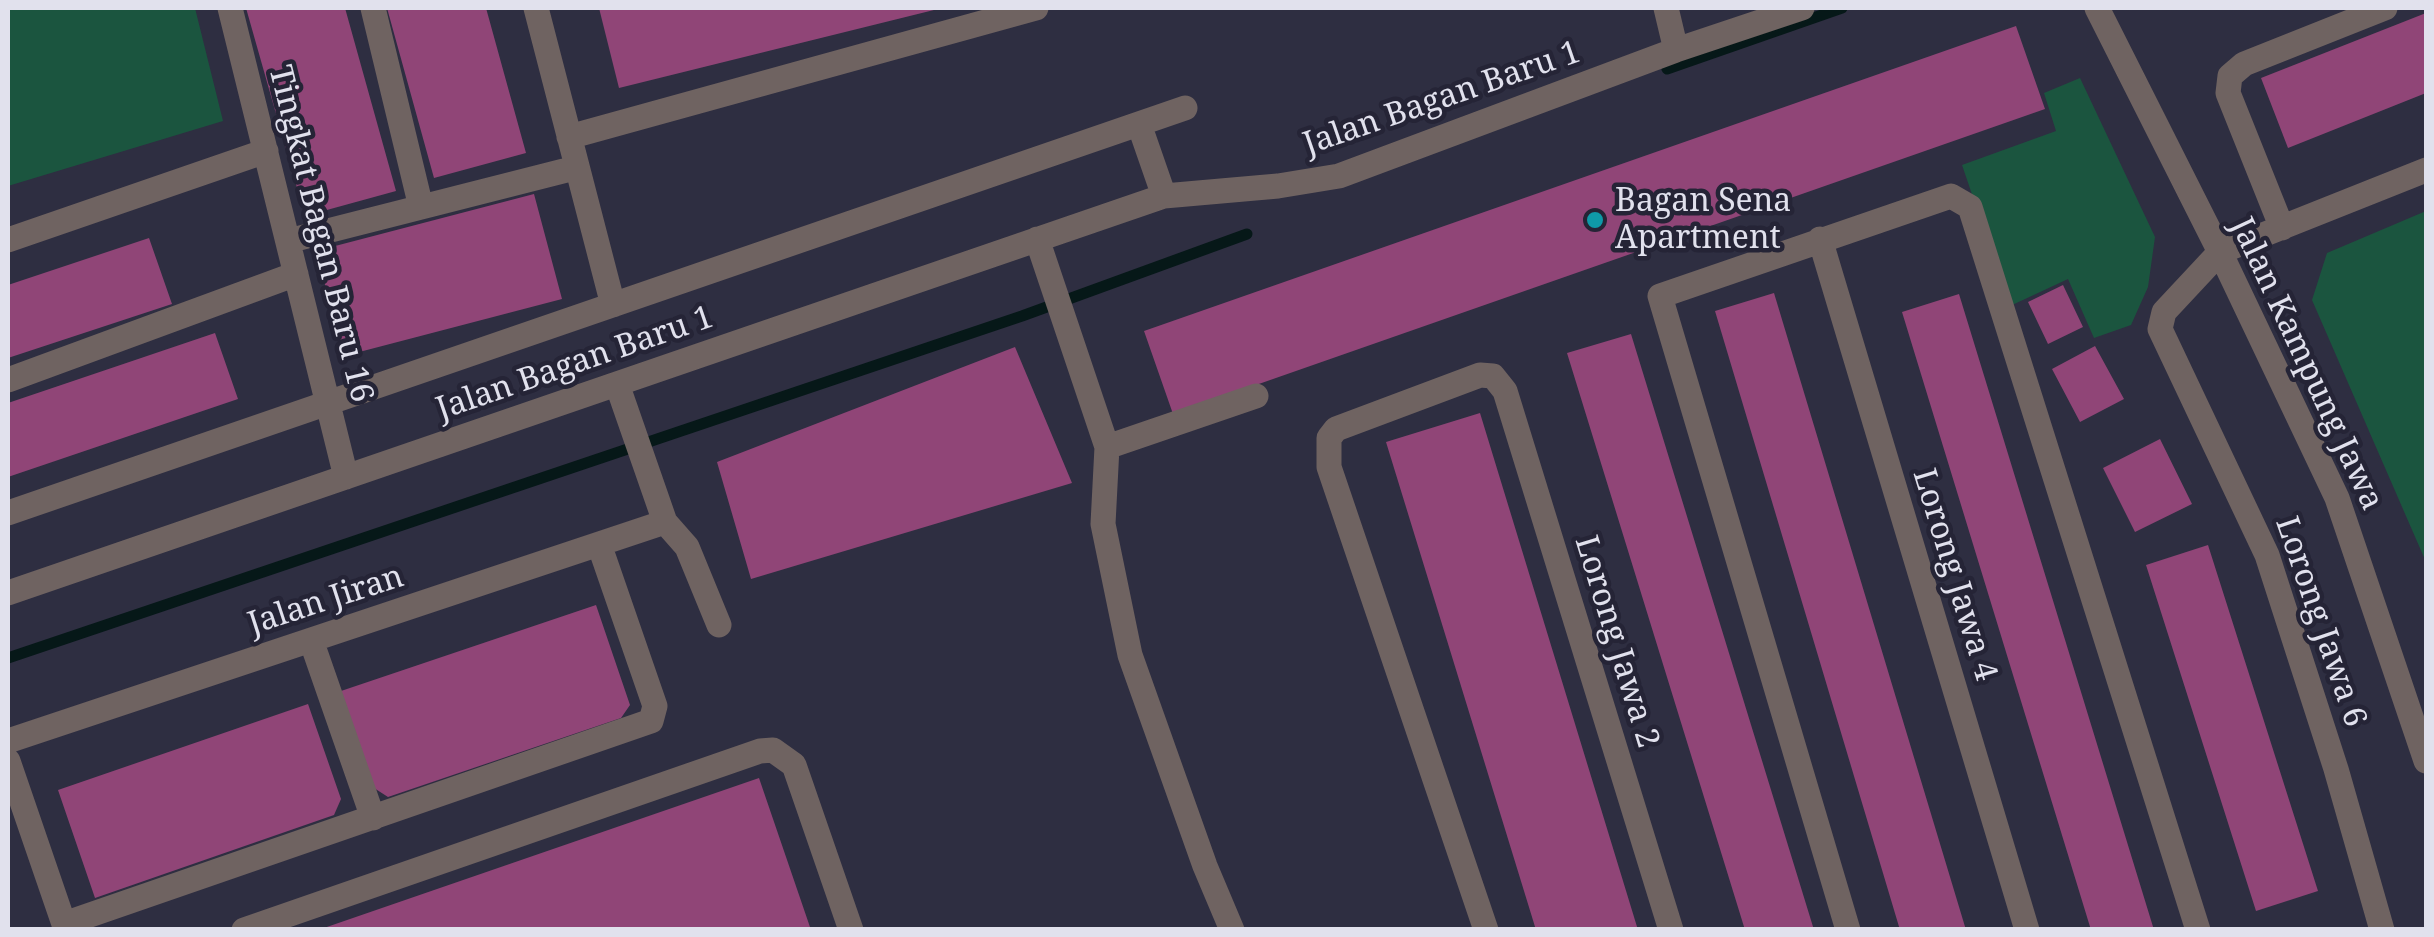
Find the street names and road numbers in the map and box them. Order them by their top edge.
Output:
street label: Jalan Bagan Baru 1 [1299,34,1585,164]
street label: Tingkat Bagan Baru 16 [260,62,380,406]
street label: Jalan Kampung Jawa [2221,212,2391,516]
street label: Jalan Bagan Baru 1 [432,299,718,429]
street label: Lorong Jawa 4 [1904,464,2004,686]
street label: Lorong Jawa 6 [2266,512,2374,732]
street label: Lorong Jawa 2 [1566,531,1666,753]
street label: Jalan Jiran [243,558,409,644]

